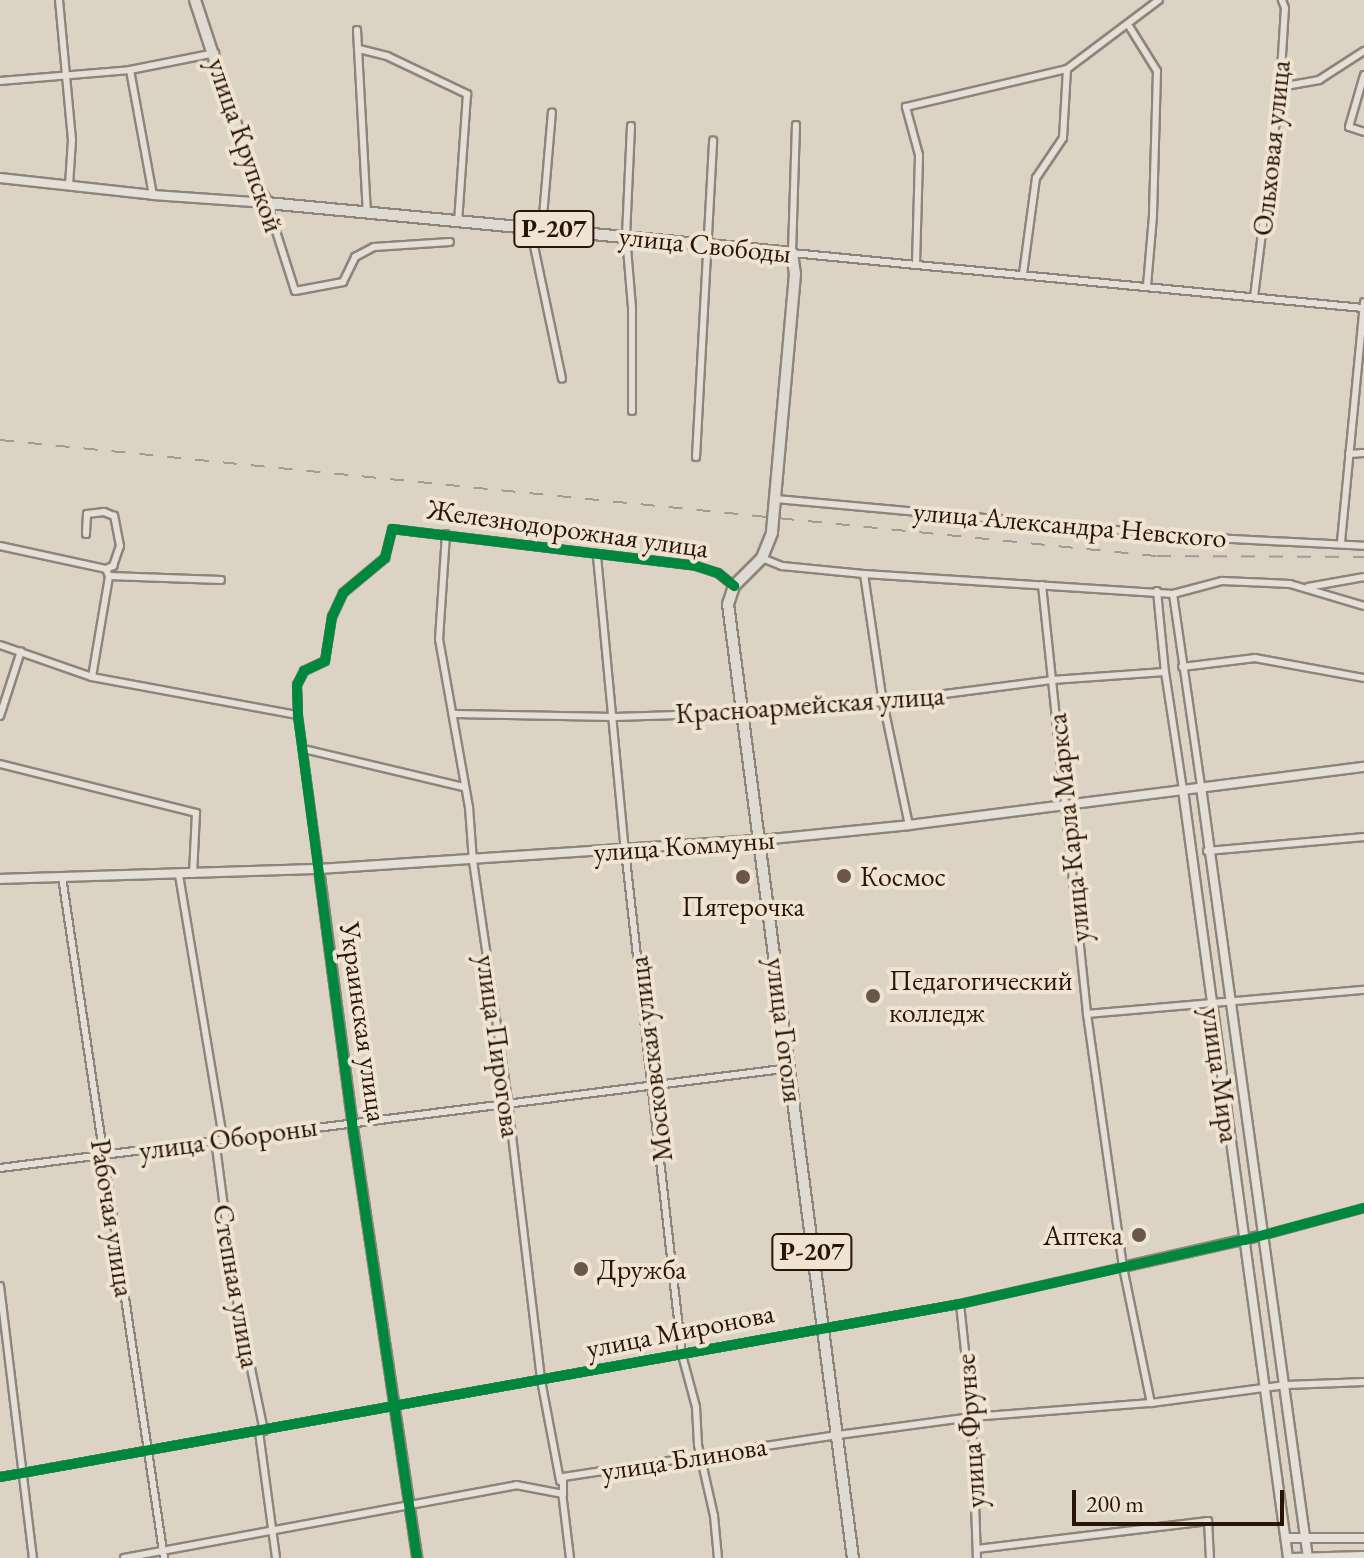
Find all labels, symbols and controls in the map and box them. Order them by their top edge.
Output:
street label: улица Крупской [200,53,292,237]
street label: Ольховая улица [1245,59,1297,237]
road number: Р-207 [512,207,596,251]
street label: улица Свободы [617,218,793,270]
street label: Железнодорожная улица [425,492,711,564]
street label: улица Александра Невского [912,494,1228,554]
street label: Красноармейская улица [674,678,946,730]
street label: улица Карла Маркса [1039,712,1097,944]
street label: улица Коммуны [592,822,776,868]
place label: Космос [860,859,946,893]
marker: Космос [835,867,853,885]
marker: Пятерочка [734,868,752,886]
place label: Пятерочка [681,889,805,923]
street label: Украинская улица [333,920,395,1124]
street label: улица Пирогова [470,952,528,1140]
street label: Московская улица [621,954,679,1164]
street label: улица Гоголя [759,956,811,1104]
place label: Педагогический колледж [889,963,1073,1029]
marker: Педагогический колледж [864,987,882,1005]
street label: улица Мира [1195,1005,1247,1145]
street label: улица Обороны [137,1109,319,1167]
street label: Рабочая улица [84,1137,142,1299]
street label: Степная улица [206,1202,268,1370]
place label: Аптека [1043,1218,1123,1252]
marker: Аптека [1130,1226,1148,1244]
road number: Р-207 [770,1230,854,1274]
place label: Дружба [597,1252,686,1286]
marker: Дружба [572,1260,590,1278]
street label: улица Миронова [583,1295,777,1365]
street label: улица Фрунзе [948,1353,992,1509]
street label: улица Блинова [599,1428,769,1488]
scale bar [1076,1474,1288,1524]
text: 200 m [1086,1488,1144,1519]

